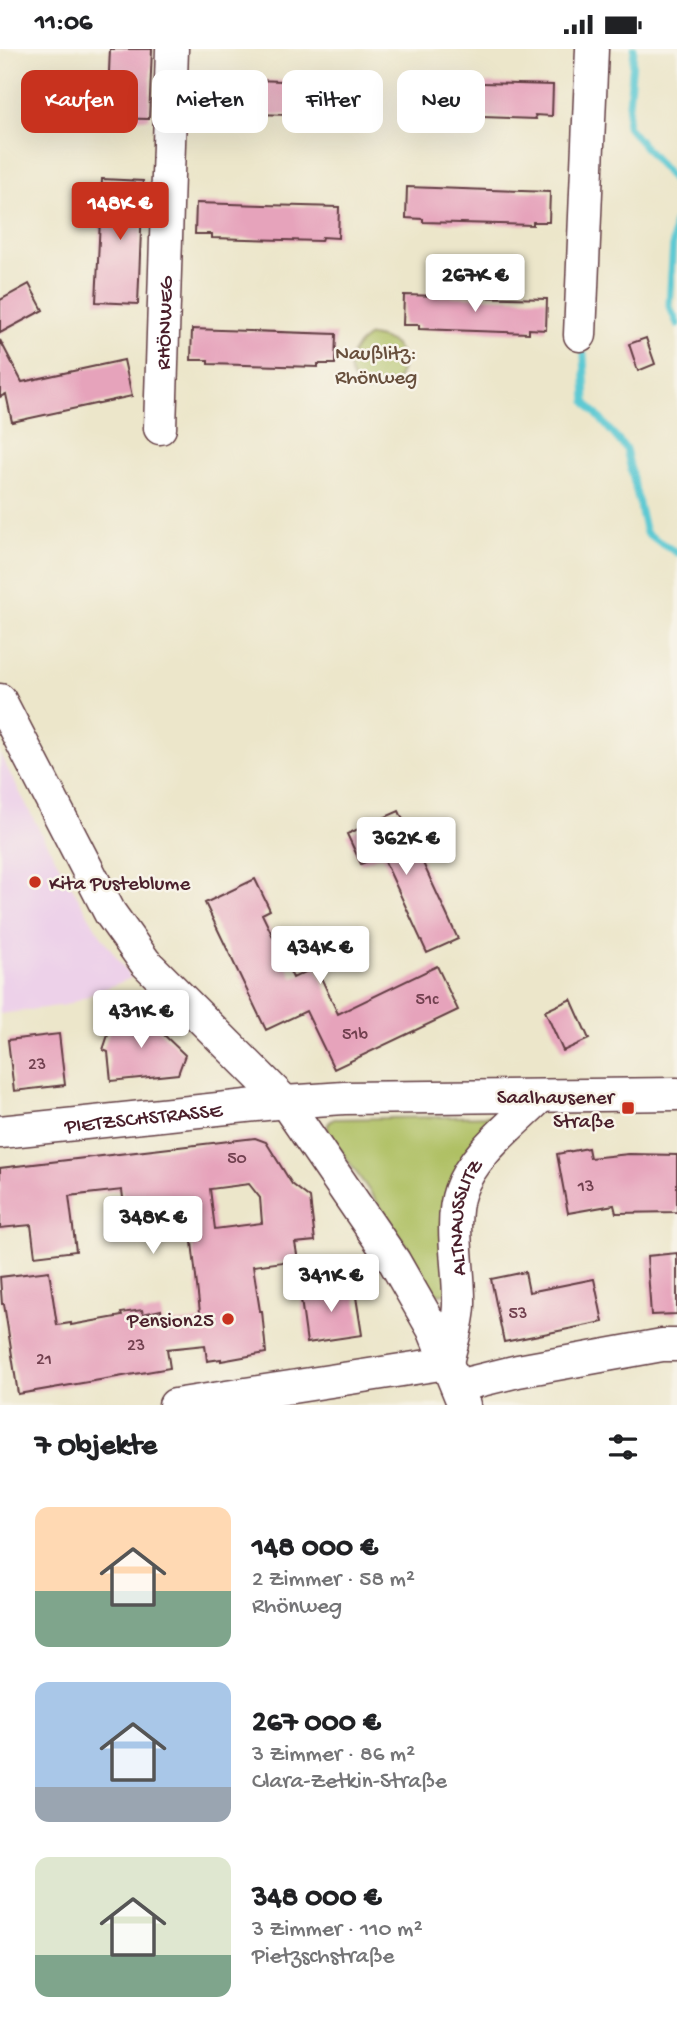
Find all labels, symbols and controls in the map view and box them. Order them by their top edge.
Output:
text: 11:06 [35,9,92,40]
chip: Kaufen [21,70,138,133]
chip: Mieten [152,70,268,133]
chip: Filter [282,70,383,133]
chip: Neu [397,70,485,133]
pin: 148K € [63,183,177,242]
text: 148K € [88,191,152,218]
pin: 267K € [418,254,532,314]
text: 267K € [442,263,508,290]
street label: RHÖNWEG [153,275,181,370]
park label: Naußlitz: Rhönweg [335,343,417,392]
pin: 362K € [349,817,463,877]
text: 362K € [373,826,439,853]
place label: Kita Pusteblume [49,873,191,898]
marker: Kita Pusteblume [27,874,43,890]
pin: 434K € [263,927,377,986]
text: 434K € [287,935,353,962]
house number: 51c [416,990,439,1011]
pin: 431K € [84,991,198,1050]
text: 431K € [109,999,173,1026]
house number: 51b [342,1025,369,1046]
house number: 23 [28,1055,46,1076]
place label: Saalhausener Straße [497,1087,616,1136]
street label: PIETZSCHSTRASSE [63,1100,225,1141]
marker: Saalhausener Straße [620,1100,636,1116]
house number: 50 [227,1149,247,1170]
street label: ALTNAUSSLITZ [446,1155,490,1276]
house number: 13 [577,1177,594,1198]
pin: 348K € [96,1197,210,1256]
text: 348K € [119,1205,187,1232]
pin: 341K € [274,1255,388,1314]
text: 341K € [299,1263,363,1290]
house number: 53 [509,1304,527,1325]
place label: Pension25 [126,1310,214,1335]
marker: Pension25 [220,1311,236,1327]
house number: 23 [127,1336,145,1357]
house number: 21 [36,1350,52,1371]
icon: filters [604,1428,642,1466]
text: 7 Objekte [35,1430,157,1465]
text: 148 000 € [252,1532,378,1567]
icon: home [91,1535,175,1619]
text: 2 Zimmer · 58 m² [252,1567,415,1594]
text: Rhönweg [252,1594,342,1621]
text: 267 000 € [252,1707,381,1742]
icon: home [91,1710,175,1794]
text: 3 Zimmer · 86 m² [252,1742,415,1769]
text: Clara-Zetkin-Straße [252,1769,447,1796]
text: 348 000 € [252,1882,381,1917]
icon: home [91,1885,175,1969]
text: 3 Zimmer · 110 m² [252,1917,423,1944]
text: Pietzschstraße [252,1944,394,1971]

